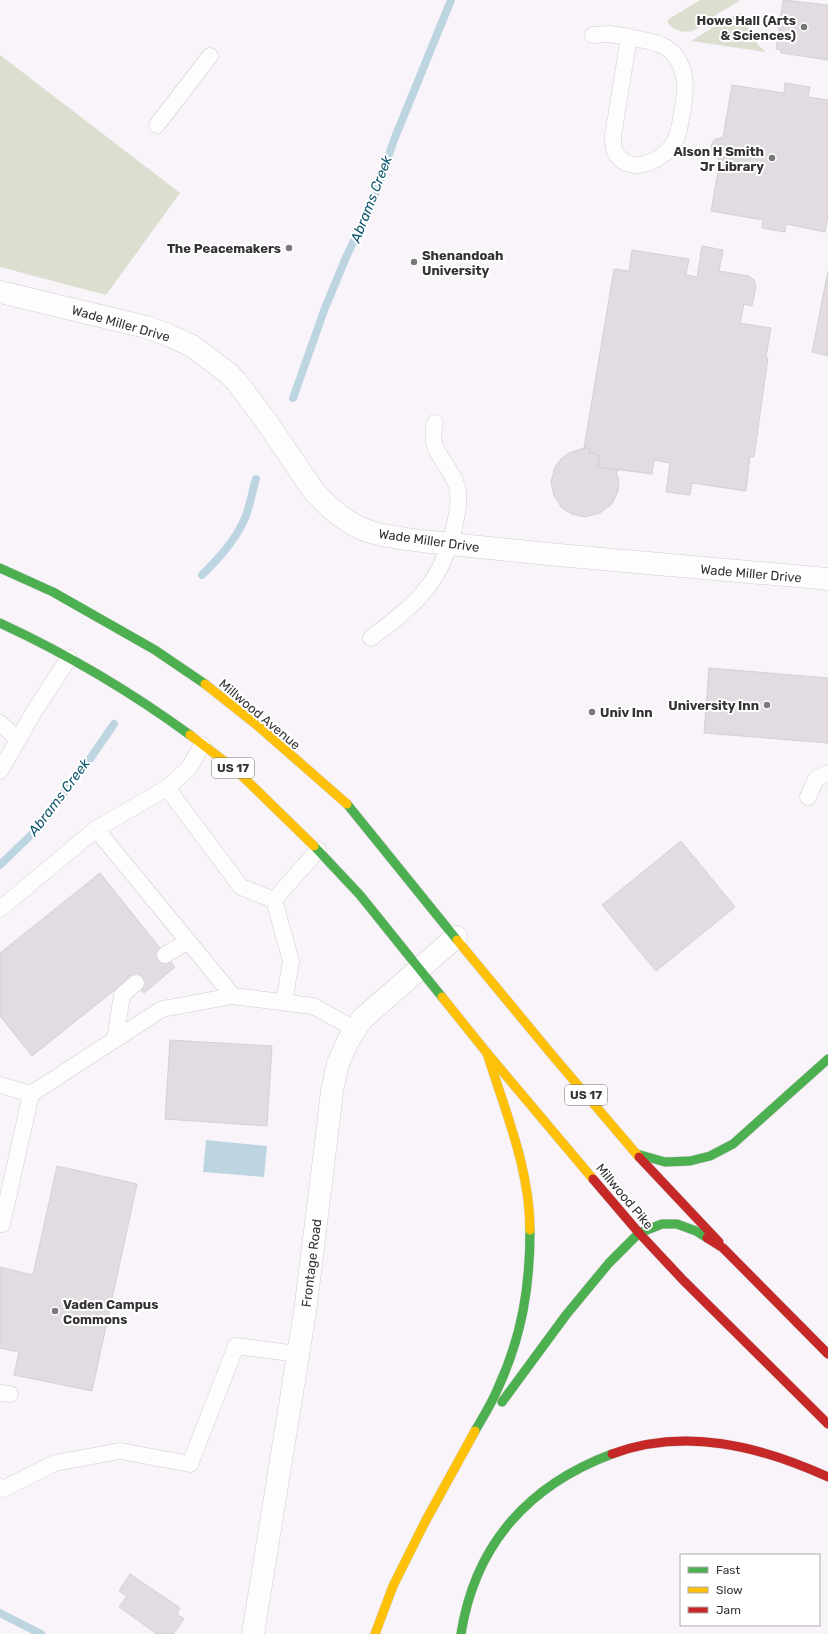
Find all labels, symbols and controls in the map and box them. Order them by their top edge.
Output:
place label: Howe Hall (Arts & Sciences) [697,13,796,43]
marker: Howe Hall (Arts & Sciences) [799,22,809,32]
place label: Alson H Smith Jr Library [673,144,764,174]
water label: Abrams Creek [347,153,396,246]
marker: Alson H Smith Jr Library [767,153,777,163]
place label: The Peacemakers [167,241,281,256]
marker: The Peacemakers [284,243,294,253]
place label: Shenandoah University [422,248,503,278]
marker: Shenandoah University [409,257,419,267]
street label: Wade Miller Drive [70,302,172,345]
street label: Wade Miller Drive [378,526,480,555]
street label: Wade Miller Drive [700,562,802,585]
street label: Millwood Avenue [216,676,303,753]
place label: University Inn [668,698,759,713]
marker: University Inn [762,700,772,710]
place label: Univ Inn [600,705,653,720]
marker: Univ Inn [587,707,597,717]
water label: Abrams Creek [24,755,94,840]
road number: US 17 [212,758,254,778]
road number: US 17 [565,1085,607,1105]
street label: Millwood Pike [593,1160,656,1232]
street label: Frontage Road [299,1218,325,1308]
place label: Vaden Campus Commons [63,1297,158,1327]
marker: Vaden Campus Commons [50,1306,60,1316]
legend [680,1554,820,1626]
text: Fast [716,1563,740,1577]
text: Slow [716,1583,743,1597]
text: Jam [716,1603,741,1617]

